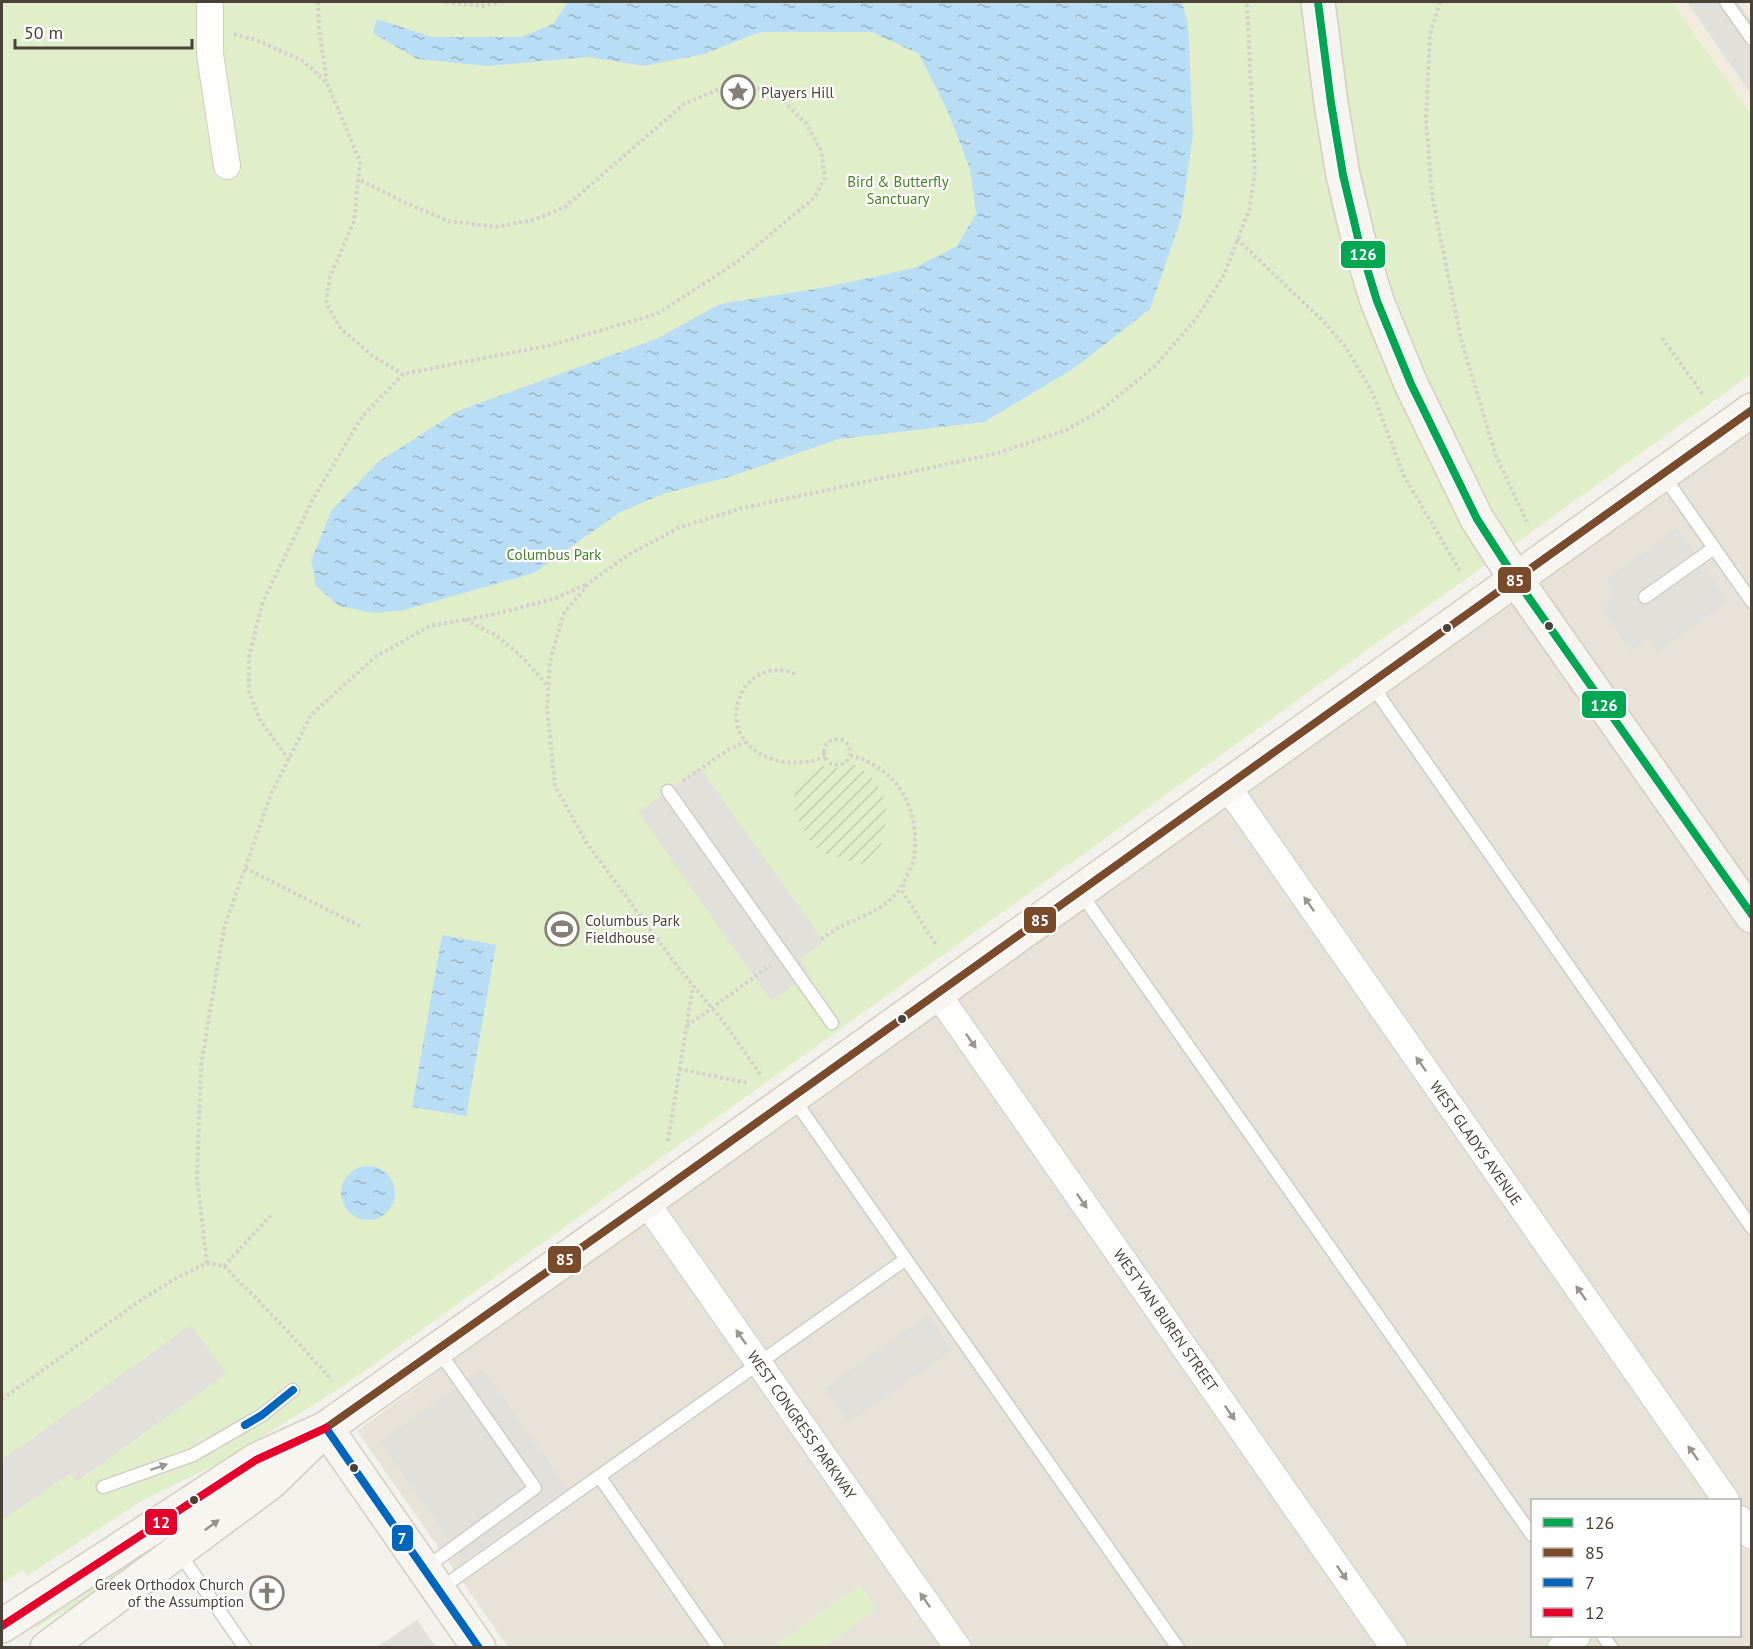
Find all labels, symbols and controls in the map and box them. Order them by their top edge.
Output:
scale bar [15,12,192,50]
text: 50 m [24,21,63,44]
place icon: Players Hill [720,74,756,110]
place label: Players Hill [761,83,835,102]
park label: Bird & Butterfly Sanctuary [847,172,949,208]
line badge: 126 [1340,240,1386,269]
text: 126 [1349,244,1377,264]
park label: Columbus Park [507,545,602,564]
line badge: 85 [1497,566,1532,594]
text: 85 [1506,570,1524,590]
unlabelled marker [1543,620,1555,632]
unlabelled marker [1441,622,1453,634]
line badge: 126 [1581,690,1627,719]
text: 126 [1590,695,1618,715]
one-way arrow [1303,897,1315,913]
line badge: 85 [1023,906,1057,934]
text: 85 [1031,910,1049,930]
sports icon: Columbus Park Fieldhouse [544,911,580,947]
place label: Columbus Park Fieldhouse [585,911,681,947]
unlabelled marker [896,1013,908,1025]
one-way arrow [965,1033,977,1049]
one-way arrow [1415,1057,1427,1073]
street label: WEST GLADYS AVENUE [1426,1077,1526,1209]
one-way arrow [1076,1194,1088,1209]
line badge: 85 [547,1245,582,1274]
street label: WEST VAN BUREN STREET [1110,1245,1223,1395]
text: 85 [556,1249,574,1269]
one-way arrow [1575,1285,1587,1301]
one-way arrow [735,1329,747,1345]
street label: WEST CONGRESS PARKWAY [743,1347,861,1504]
one-way arrow [1224,1404,1236,1420]
one-way arrow [1687,1445,1699,1461]
one-way arrow [150,1462,168,1472]
unlabelled marker [348,1462,360,1474]
unlabelled marker [188,1494,200,1506]
legend [1531,1499,1741,1637]
line badge: 12 [144,1508,178,1536]
text: 126 [1585,1511,1614,1534]
text: 12 [152,1512,170,1532]
one-way arrow [204,1519,220,1531]
line badge: 7 [391,1524,414,1552]
text: 7 [397,1528,407,1548]
text: 85 [1585,1541,1605,1564]
one-way arrow [1336,1564,1348,1580]
text: 7 [1585,1571,1595,1594]
place label: Greek Orthodox Church of the Assumption [95,1575,244,1611]
church icon: Greek Orthodox Church of the Assumption [249,1575,285,1611]
one-way arrow [919,1592,931,1608]
text: 12 [1585,1601,1605,1624]

